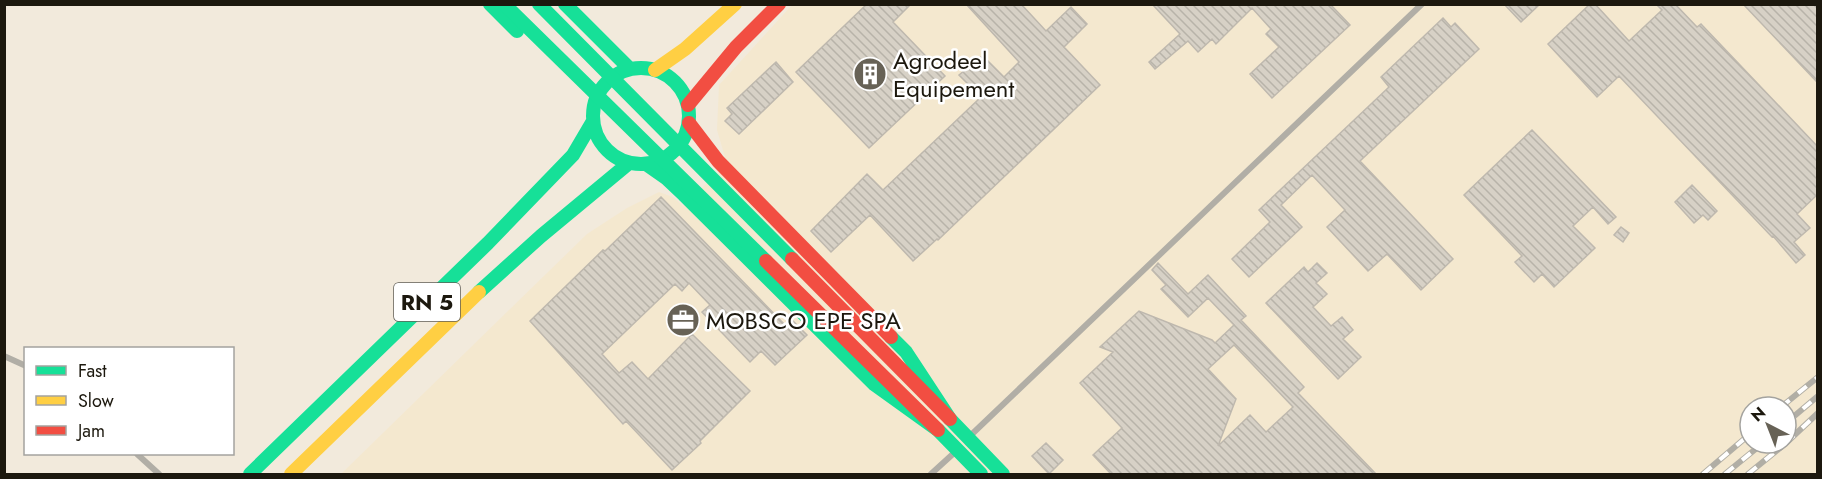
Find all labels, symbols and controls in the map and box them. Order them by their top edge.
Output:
place label: Agrodeel Equipement [893,43,1014,106]
building icon: Agrodeel Equipement [852,56,888,92]
road number: RN 5 [394,283,460,321]
office icon: MOBSCO EPE SPA [665,302,701,338]
place label: MOBSCO EPE SPA [706,303,901,338]
legend [24,347,234,455]
text: Fast [78,358,107,384]
text: Slow [78,388,115,414]
north arrow [1738,395,1798,455]
text: N [1746,401,1771,427]
text: Jam [76,418,105,444]

